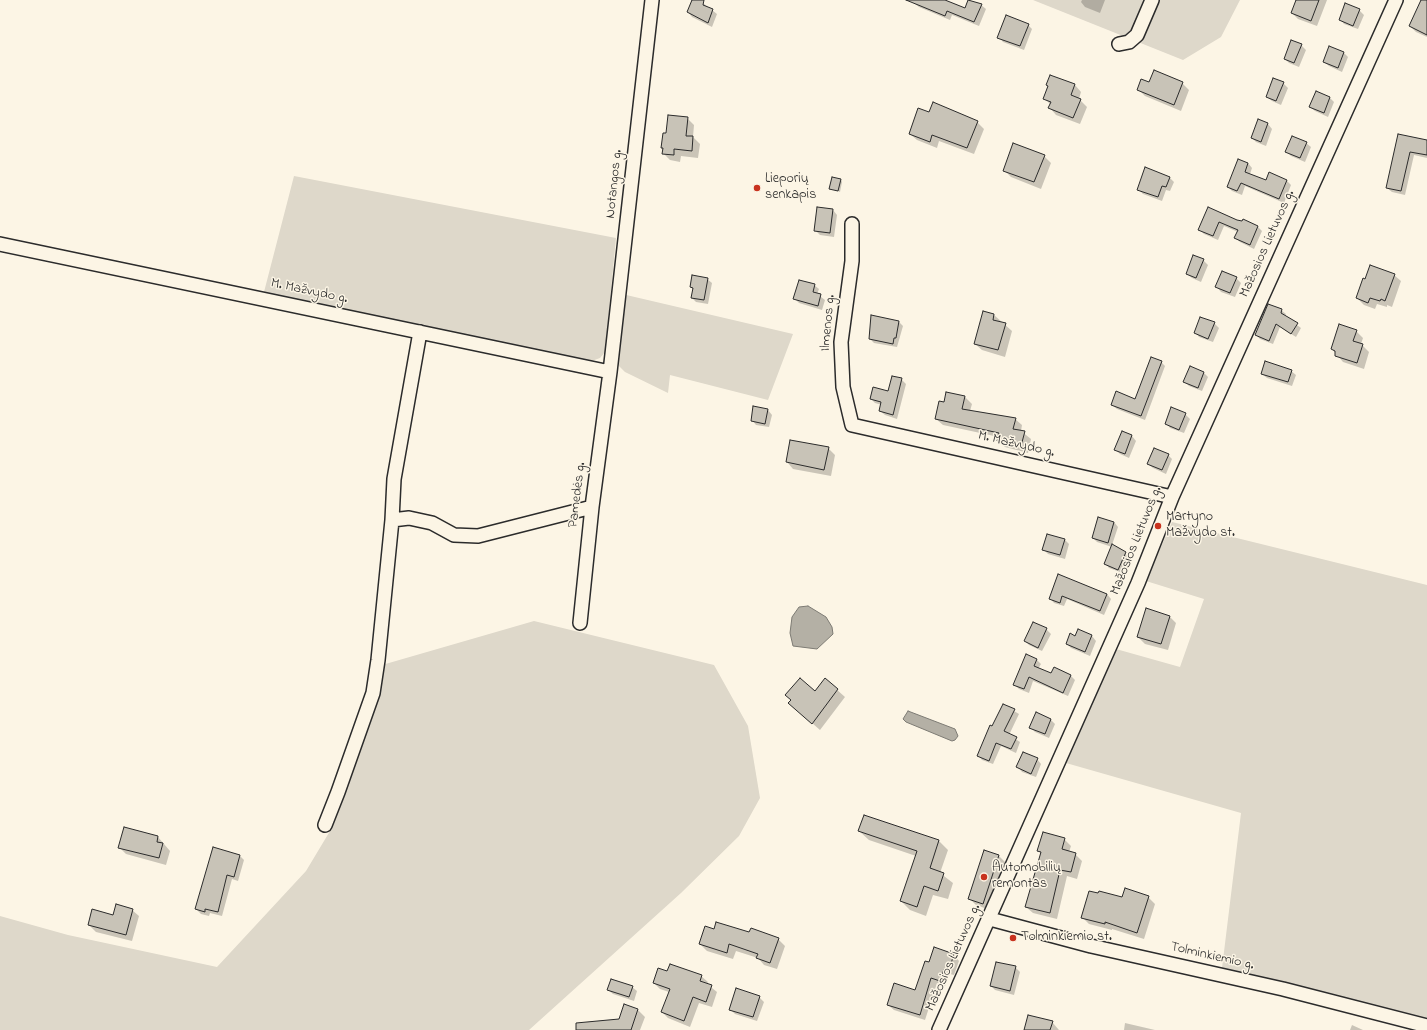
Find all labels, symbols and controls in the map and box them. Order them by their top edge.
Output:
street label: Notangos g. [603,149,627,219]
place label: Lieporių senkapis [765,172,816,204]
marker: Lieporių senkapis [752,183,762,193]
street label: Mažosios Lietuvos g. [1237,188,1299,300]
street label: M. Mažvydo g. [269,276,349,308]
street label: Ilmenos g. [818,294,840,352]
street label: M. Mažvydo g. [976,428,1056,462]
street label: Pamedės g. [566,461,590,529]
street label: Mažosios Lietuvos g. [1108,484,1166,598]
place label: Martyno Mažvydo st. [1166,510,1235,542]
marker: Martyno Mažvydo st. [1153,521,1163,531]
place label: Automobilių remontas [992,861,1061,894]
marker: Automobilių remontas [979,872,989,882]
street label: Mažosios Lietuvos g. [923,902,985,1014]
place label: Tolminkiemio st. [1021,930,1112,946]
marker: Tolminkiemio st. [1008,933,1018,943]
street label: Tolminkiemio g. [1169,939,1255,975]

